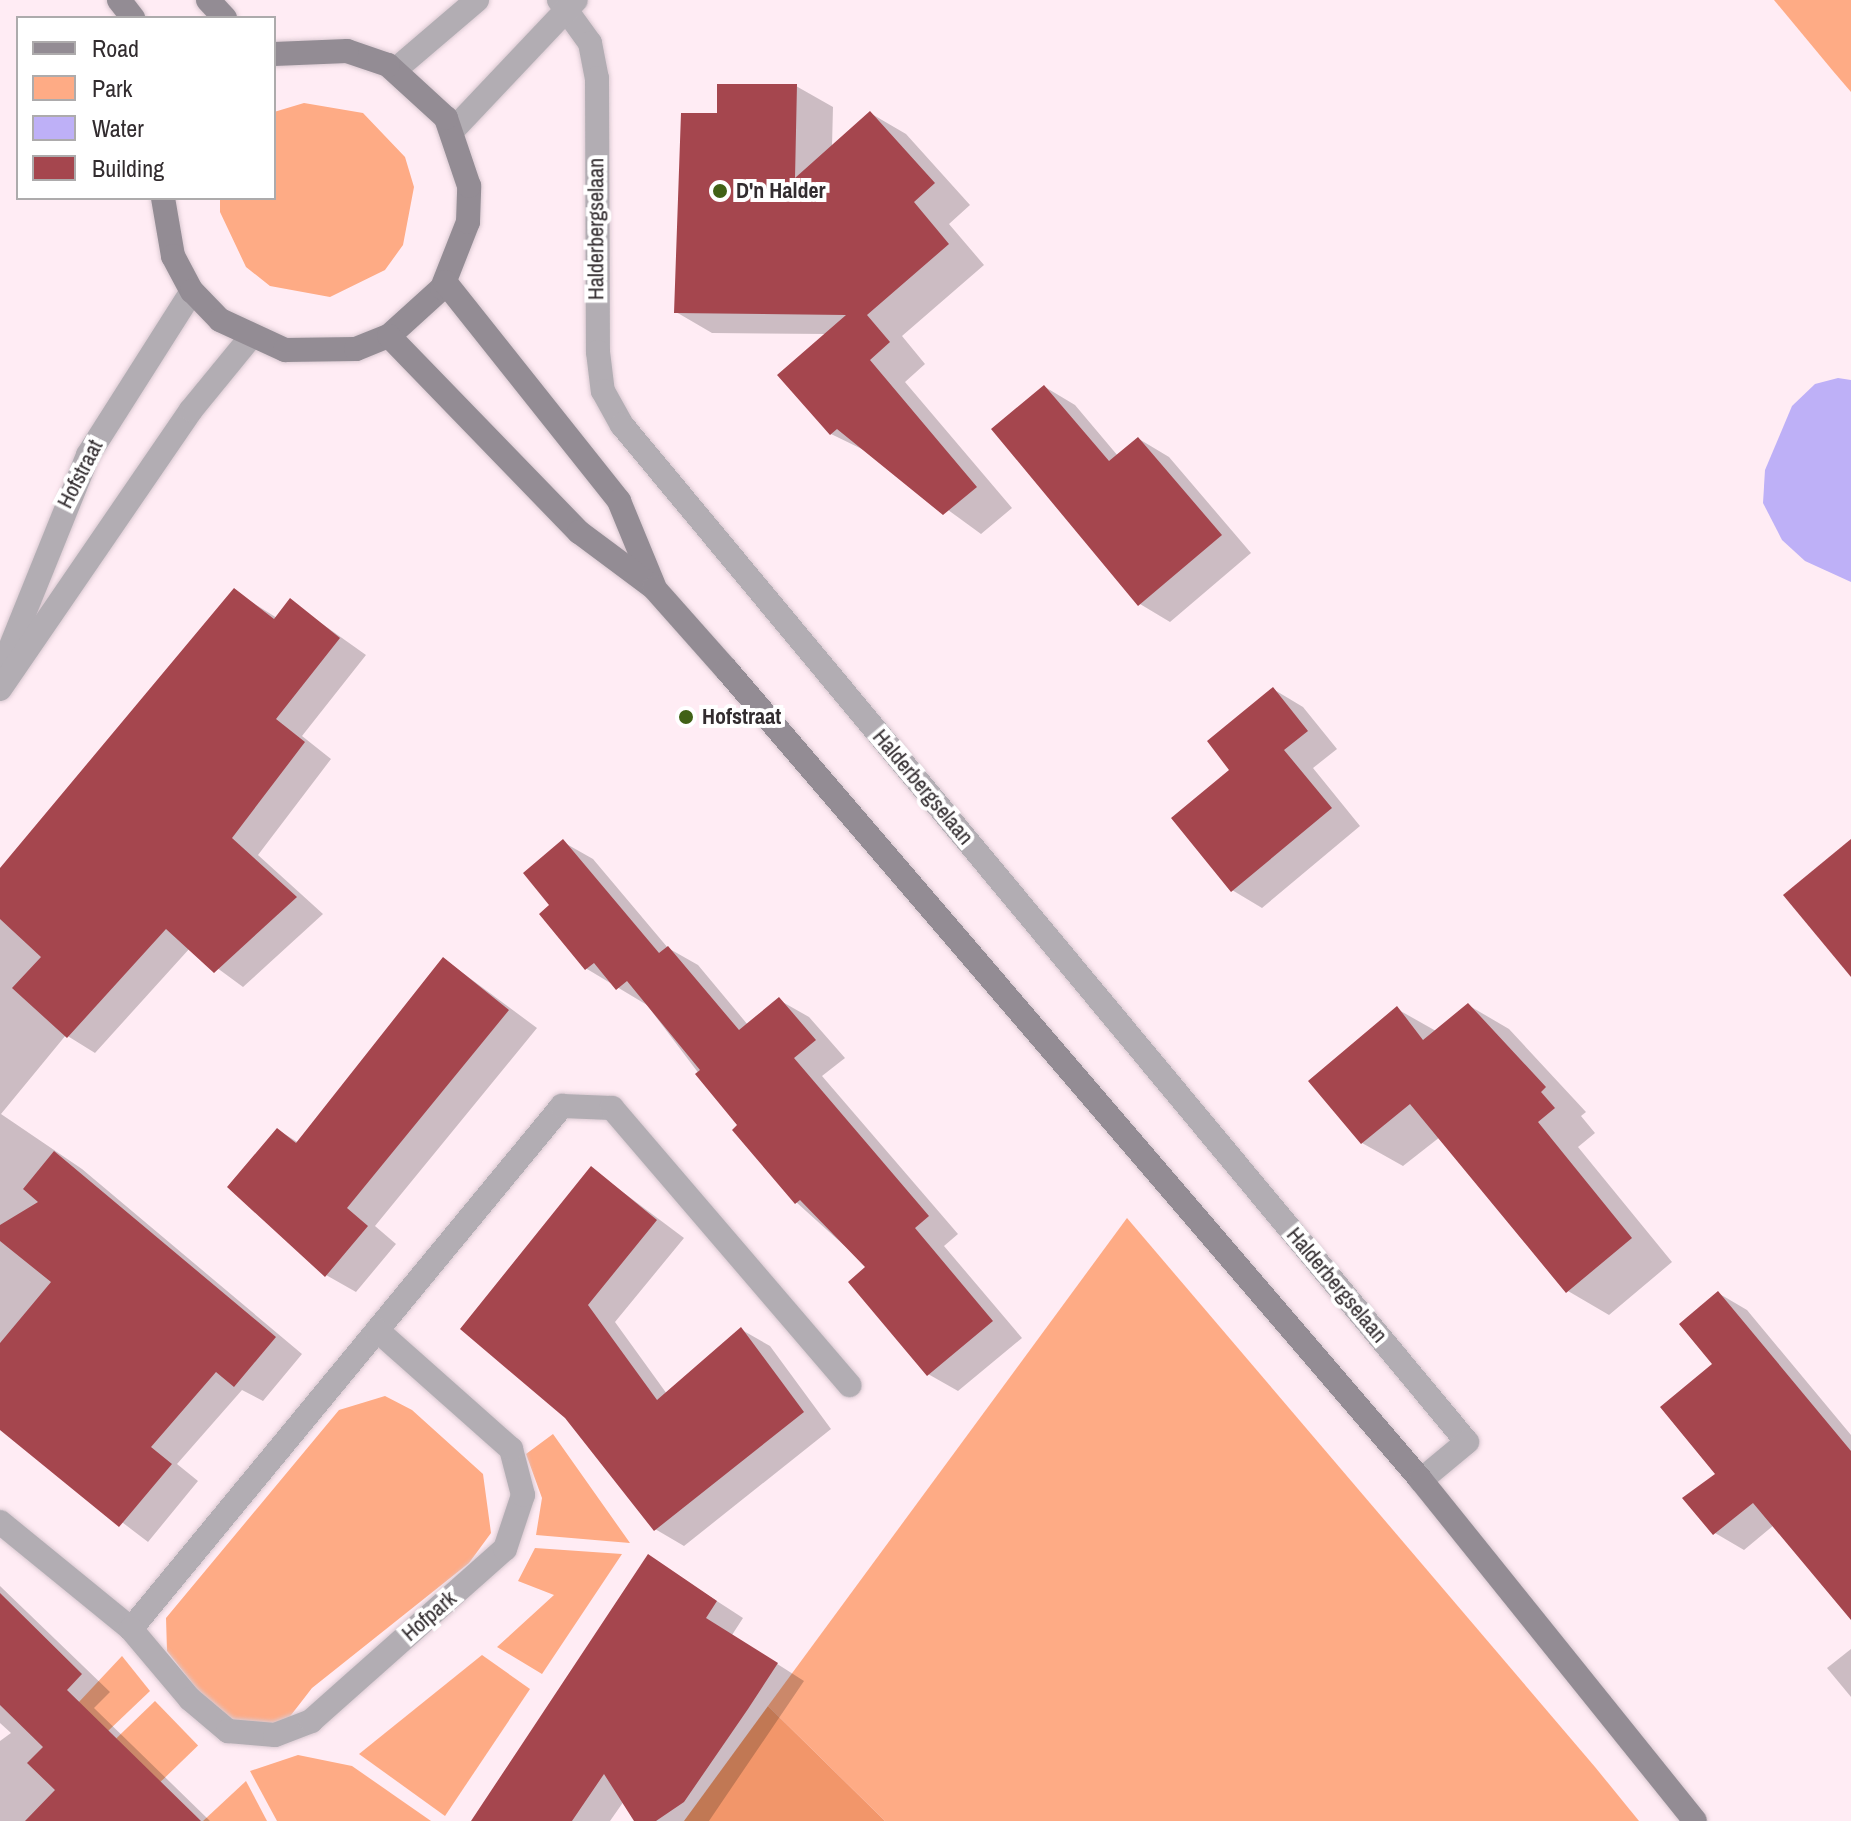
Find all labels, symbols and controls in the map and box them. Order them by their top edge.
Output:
legend [16,16,276,200]
text: Road [92,32,139,64]
text: Park [92,72,132,104]
text: Water [92,112,144,144]
text: Building [92,152,164,184]
street label: Halderbergselaan [583,158,609,300]
place label: D'n Halder [736,178,825,204]
marker: D'n Halder [711,182,729,200]
street label: Hofstraat [52,435,108,513]
place label: Hofstraat [702,704,781,730]
marker: Hofstraat [677,708,695,726]
street label: Halderbergselaan [867,724,979,850]
street label: Halderbergselaan [1281,1222,1393,1348]
street label: Hofpark [397,1585,461,1647]

